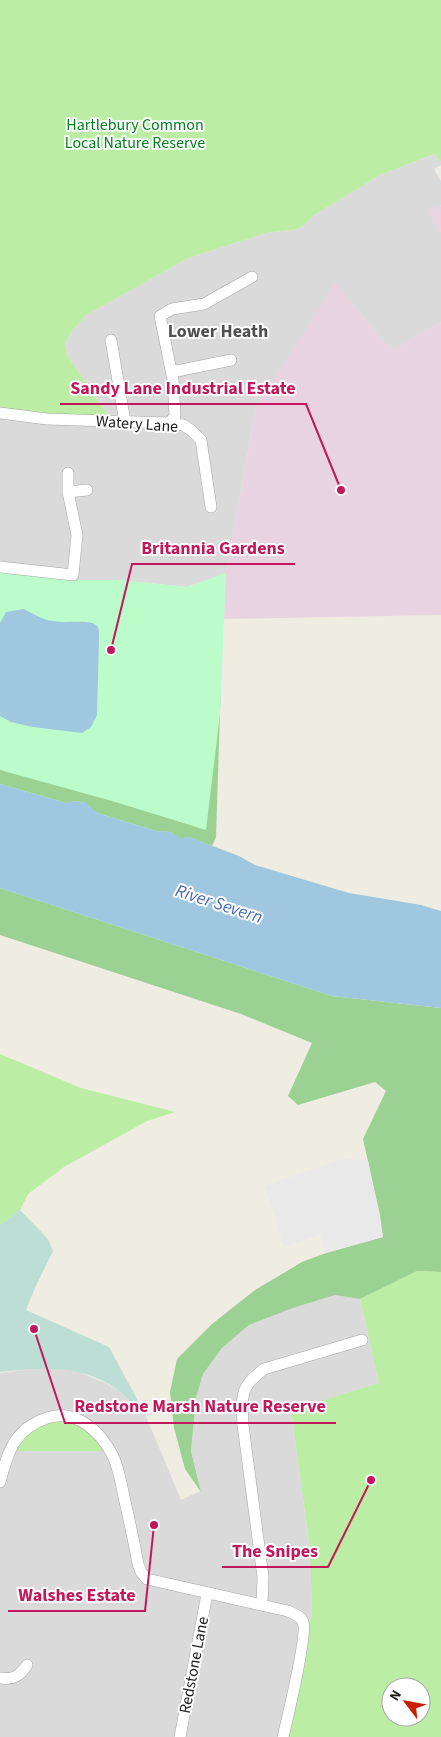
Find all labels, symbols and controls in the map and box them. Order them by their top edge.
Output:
park label: Hartlebury Common Local Nature Reserve [65,114,205,154]
district label: Lower Heath [168,319,268,344]
callout: Sandy Lane Industrial Estate [60,371,306,404]
text: Sandy Lane Industrial Estate [70,376,296,401]
street label: Watery Lane [95,410,179,438]
callout: Britannia Gardens [132,531,295,564]
text: Britannia Gardens [141,536,285,561]
water label: River Severn [172,878,266,930]
callout: Redstone Marsh Nature Reserve [65,1390,336,1423]
text: Redstone Marsh Nature Reserve [74,1394,326,1419]
callout: The Snipes [222,1534,328,1567]
text: The Snipes [232,1539,318,1564]
callout: Walshes Estate [8,1578,145,1611]
text: Walshes Estate [18,1583,136,1608]
street label: Redstone Lane [174,1615,214,1715]
north arrow [381,1677,431,1727]
text: N [385,1686,407,1705]

